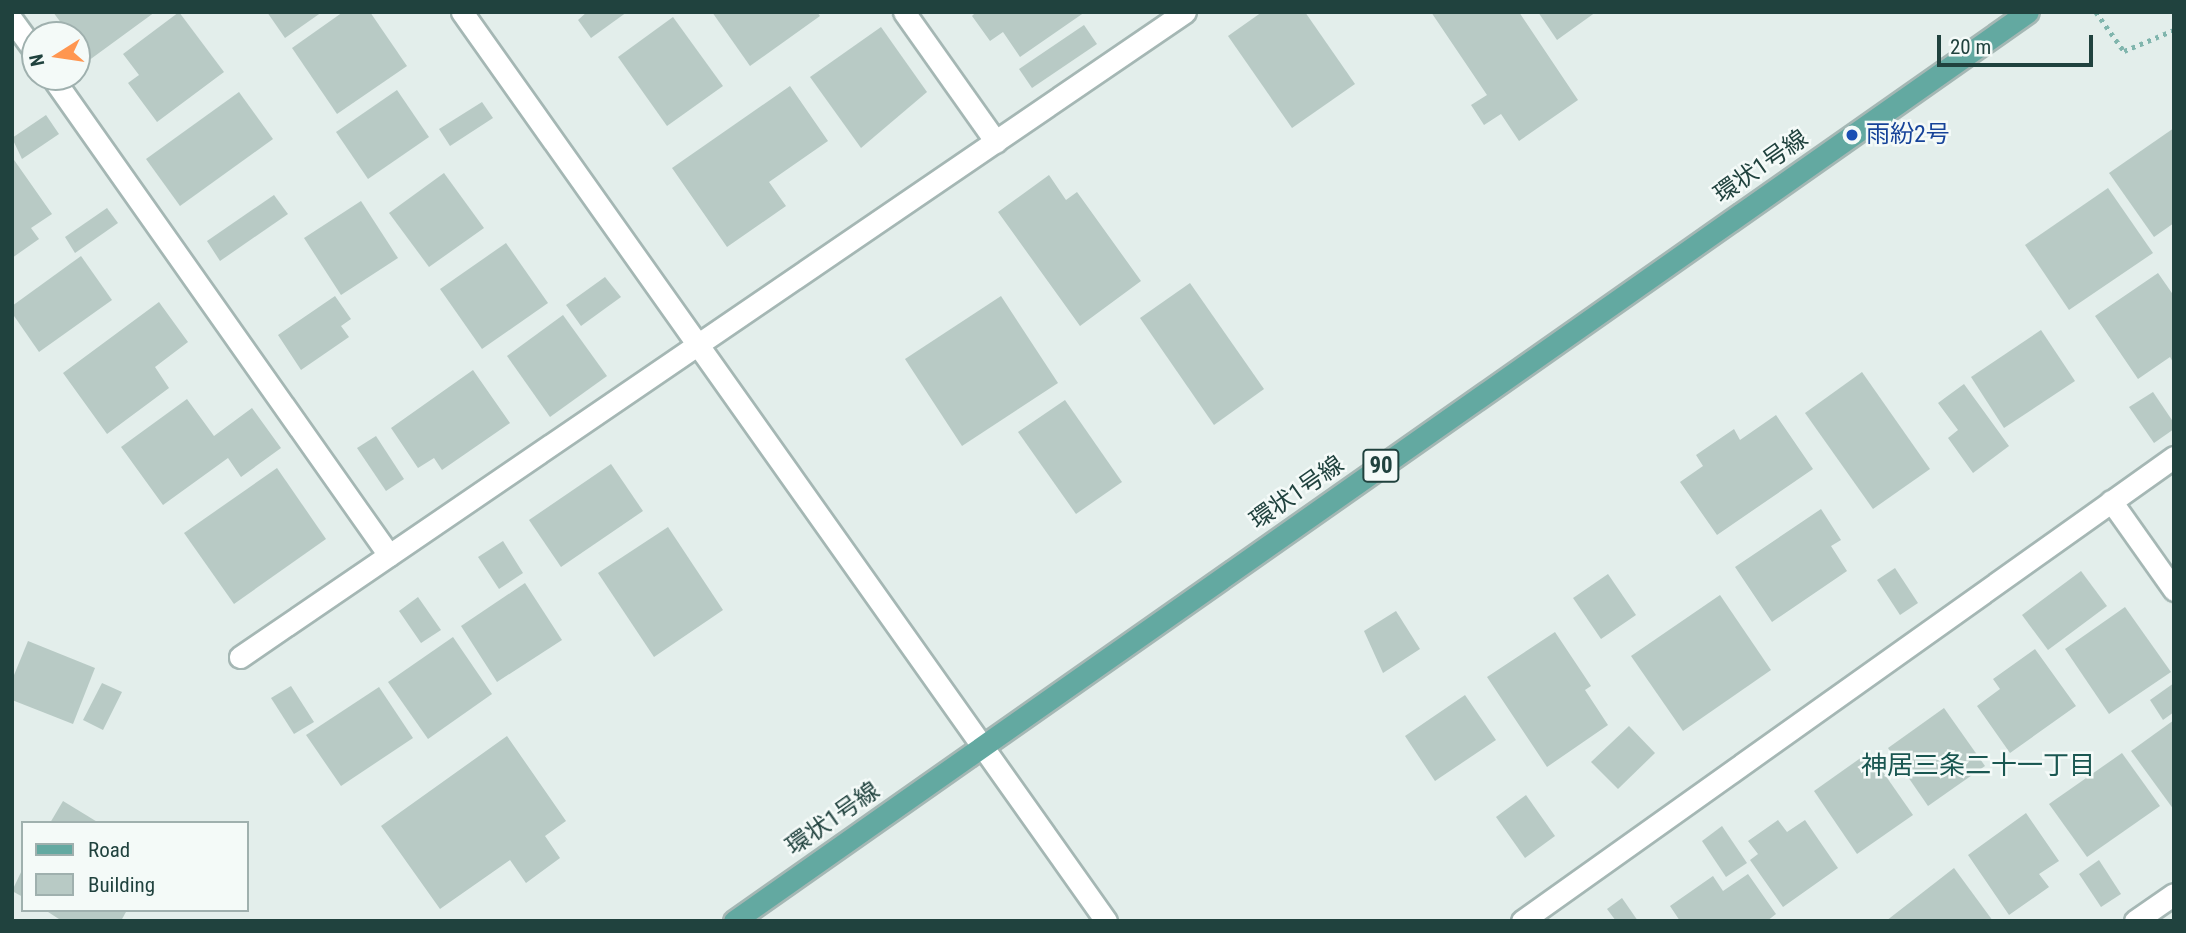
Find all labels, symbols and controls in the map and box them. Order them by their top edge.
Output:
north arrow [21,21,91,91]
scale bar [1941,21,2097,65]
text: 20 m [1950,35,1991,59]
text: N [24,52,49,68]
place label: 雨紛2号 [1866,121,1950,149]
street label: 環状1号線 [1709,124,1813,210]
marker: 雨紛2号 [1844,127,1860,143]
road number: 90 [1362,446,1400,486]
street label: 環状1号線 [1245,450,1349,536]
district label: 神居三条二十一丁目 [1861,750,2095,782]
street label: 環状1号線 [781,776,885,862]
legend [21,821,248,912]
text: Road [88,838,130,862]
text: Building [88,873,155,897]

